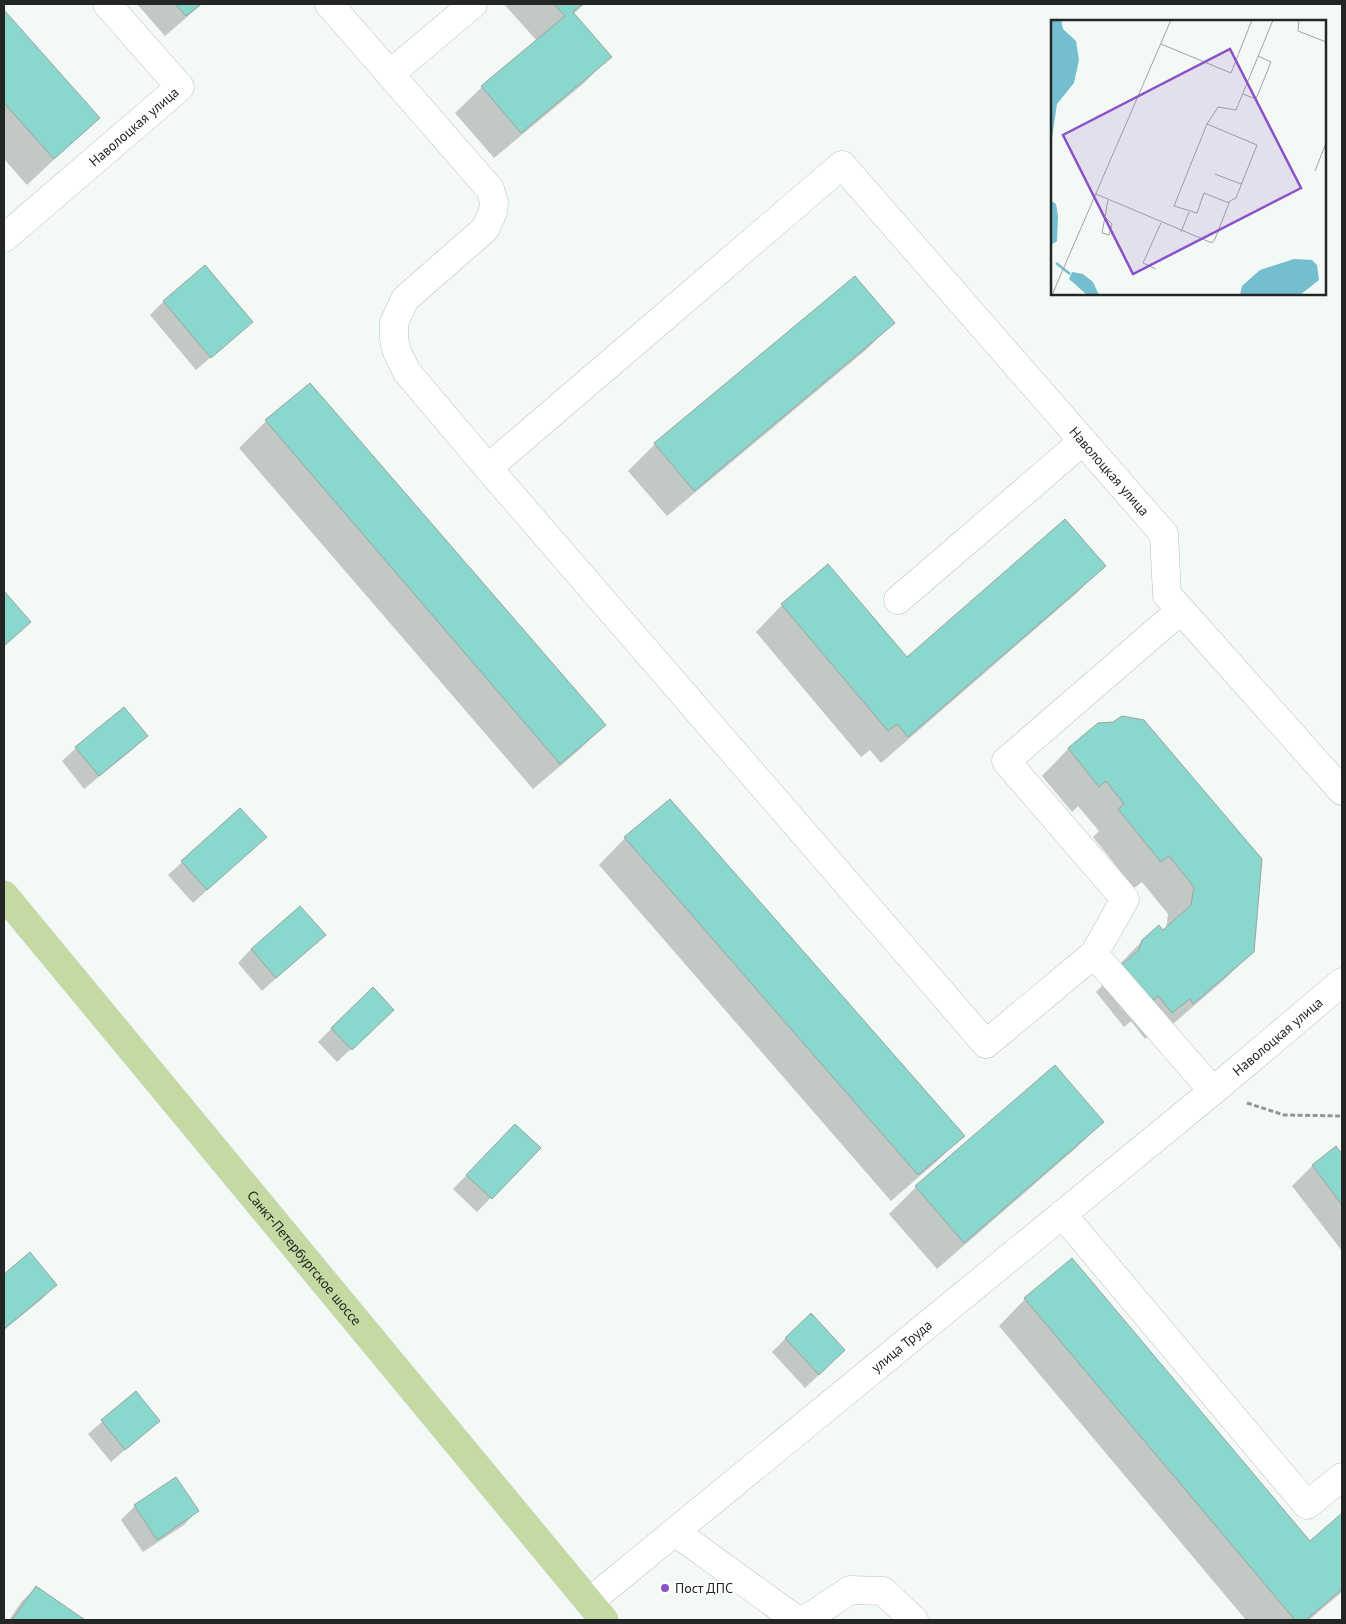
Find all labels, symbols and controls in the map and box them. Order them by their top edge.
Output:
inset map [1051,20,1326,295]
street label: Наволоцкая улица [85,83,182,170]
street label: Наволоцкая улица [1065,423,1153,520]
street label: Наволоцкая улица [1229,993,1326,1080]
street label: Санкт-Петербургское шоссе [243,1187,365,1329]
street label: улица Труда [867,1316,936,1376]
place label: Пост ДПС [675,1579,733,1597]
marker: Пост ДПС [659,1582,671,1594]

